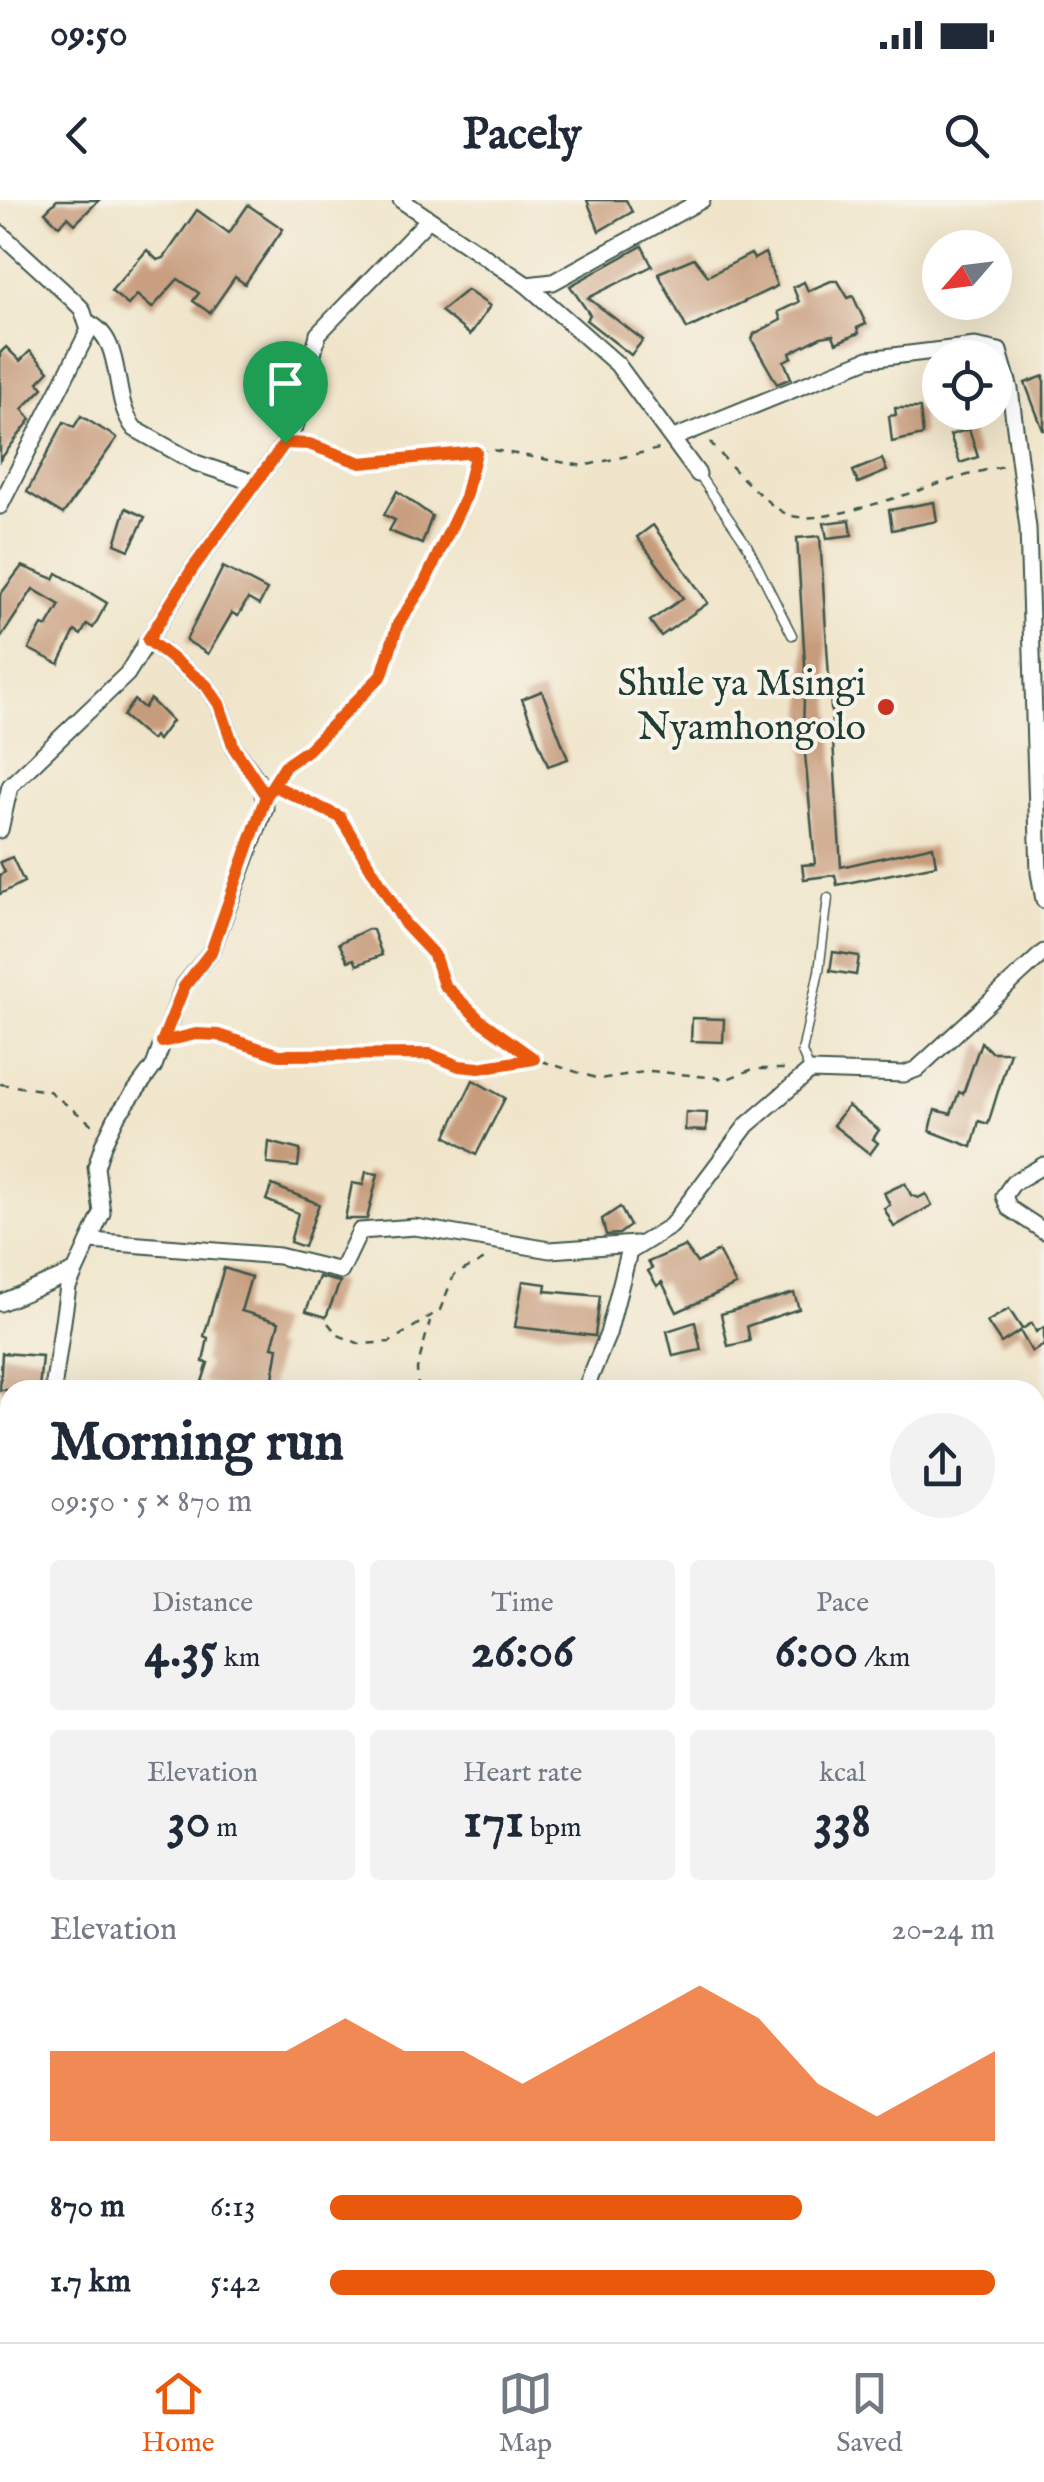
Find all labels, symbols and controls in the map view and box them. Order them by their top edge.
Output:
text: 09:50 [50,11,128,59]
text: Pacely [462,107,582,164]
icon: back [50,108,105,163]
icon: search [939,108,994,163]
north arrow [922,230,1012,320]
map controls [922,230,1012,430]
button: locate [922,340,1012,430]
pin [243,341,328,444]
icon: arrive [258,356,313,411]
place label: Shule ya Msingi Nyamhongolo [617,661,866,753]
marker: Shule ya Msingi Nyamhongolo [875,696,897,718]
text: Morning run [50,1409,344,1479]
button: share [890,1413,995,1518]
text: 09:50 · 5 × 870 m [50,1482,252,1523]
text: Distance [152,1586,253,1621]
text: Time [491,1586,554,1621]
text: Pace [816,1586,869,1621]
text: 4.35 [145,1621,218,1684]
text: 26:06 [471,1621,574,1684]
text: 6:00 [775,1621,858,1684]
text: km [218,1641,260,1676]
text: /km [858,1641,910,1676]
text: Elevation [147,1756,258,1791]
text: Heart rate [463,1756,582,1791]
text: kcal [819,1756,866,1791]
text: 30 [167,1791,210,1854]
text: 171 [463,1791,524,1854]
text: 338 [814,1791,871,1854]
text: m [210,1811,238,1846]
text: bpm [524,1811,582,1846]
text: Elevation [50,1910,177,1951]
text: 20–24 m [891,1910,995,1951]
text: 870 m [50,2187,125,2228]
text: 6:13 [210,2187,256,2228]
text: 1.7 km [50,2262,131,2303]
text: 5:42 [210,2262,261,2303]
tab: Home [142,2366,215,2461]
tab: Map [498,2366,553,2461]
tab: Saved [836,2366,902,2461]

